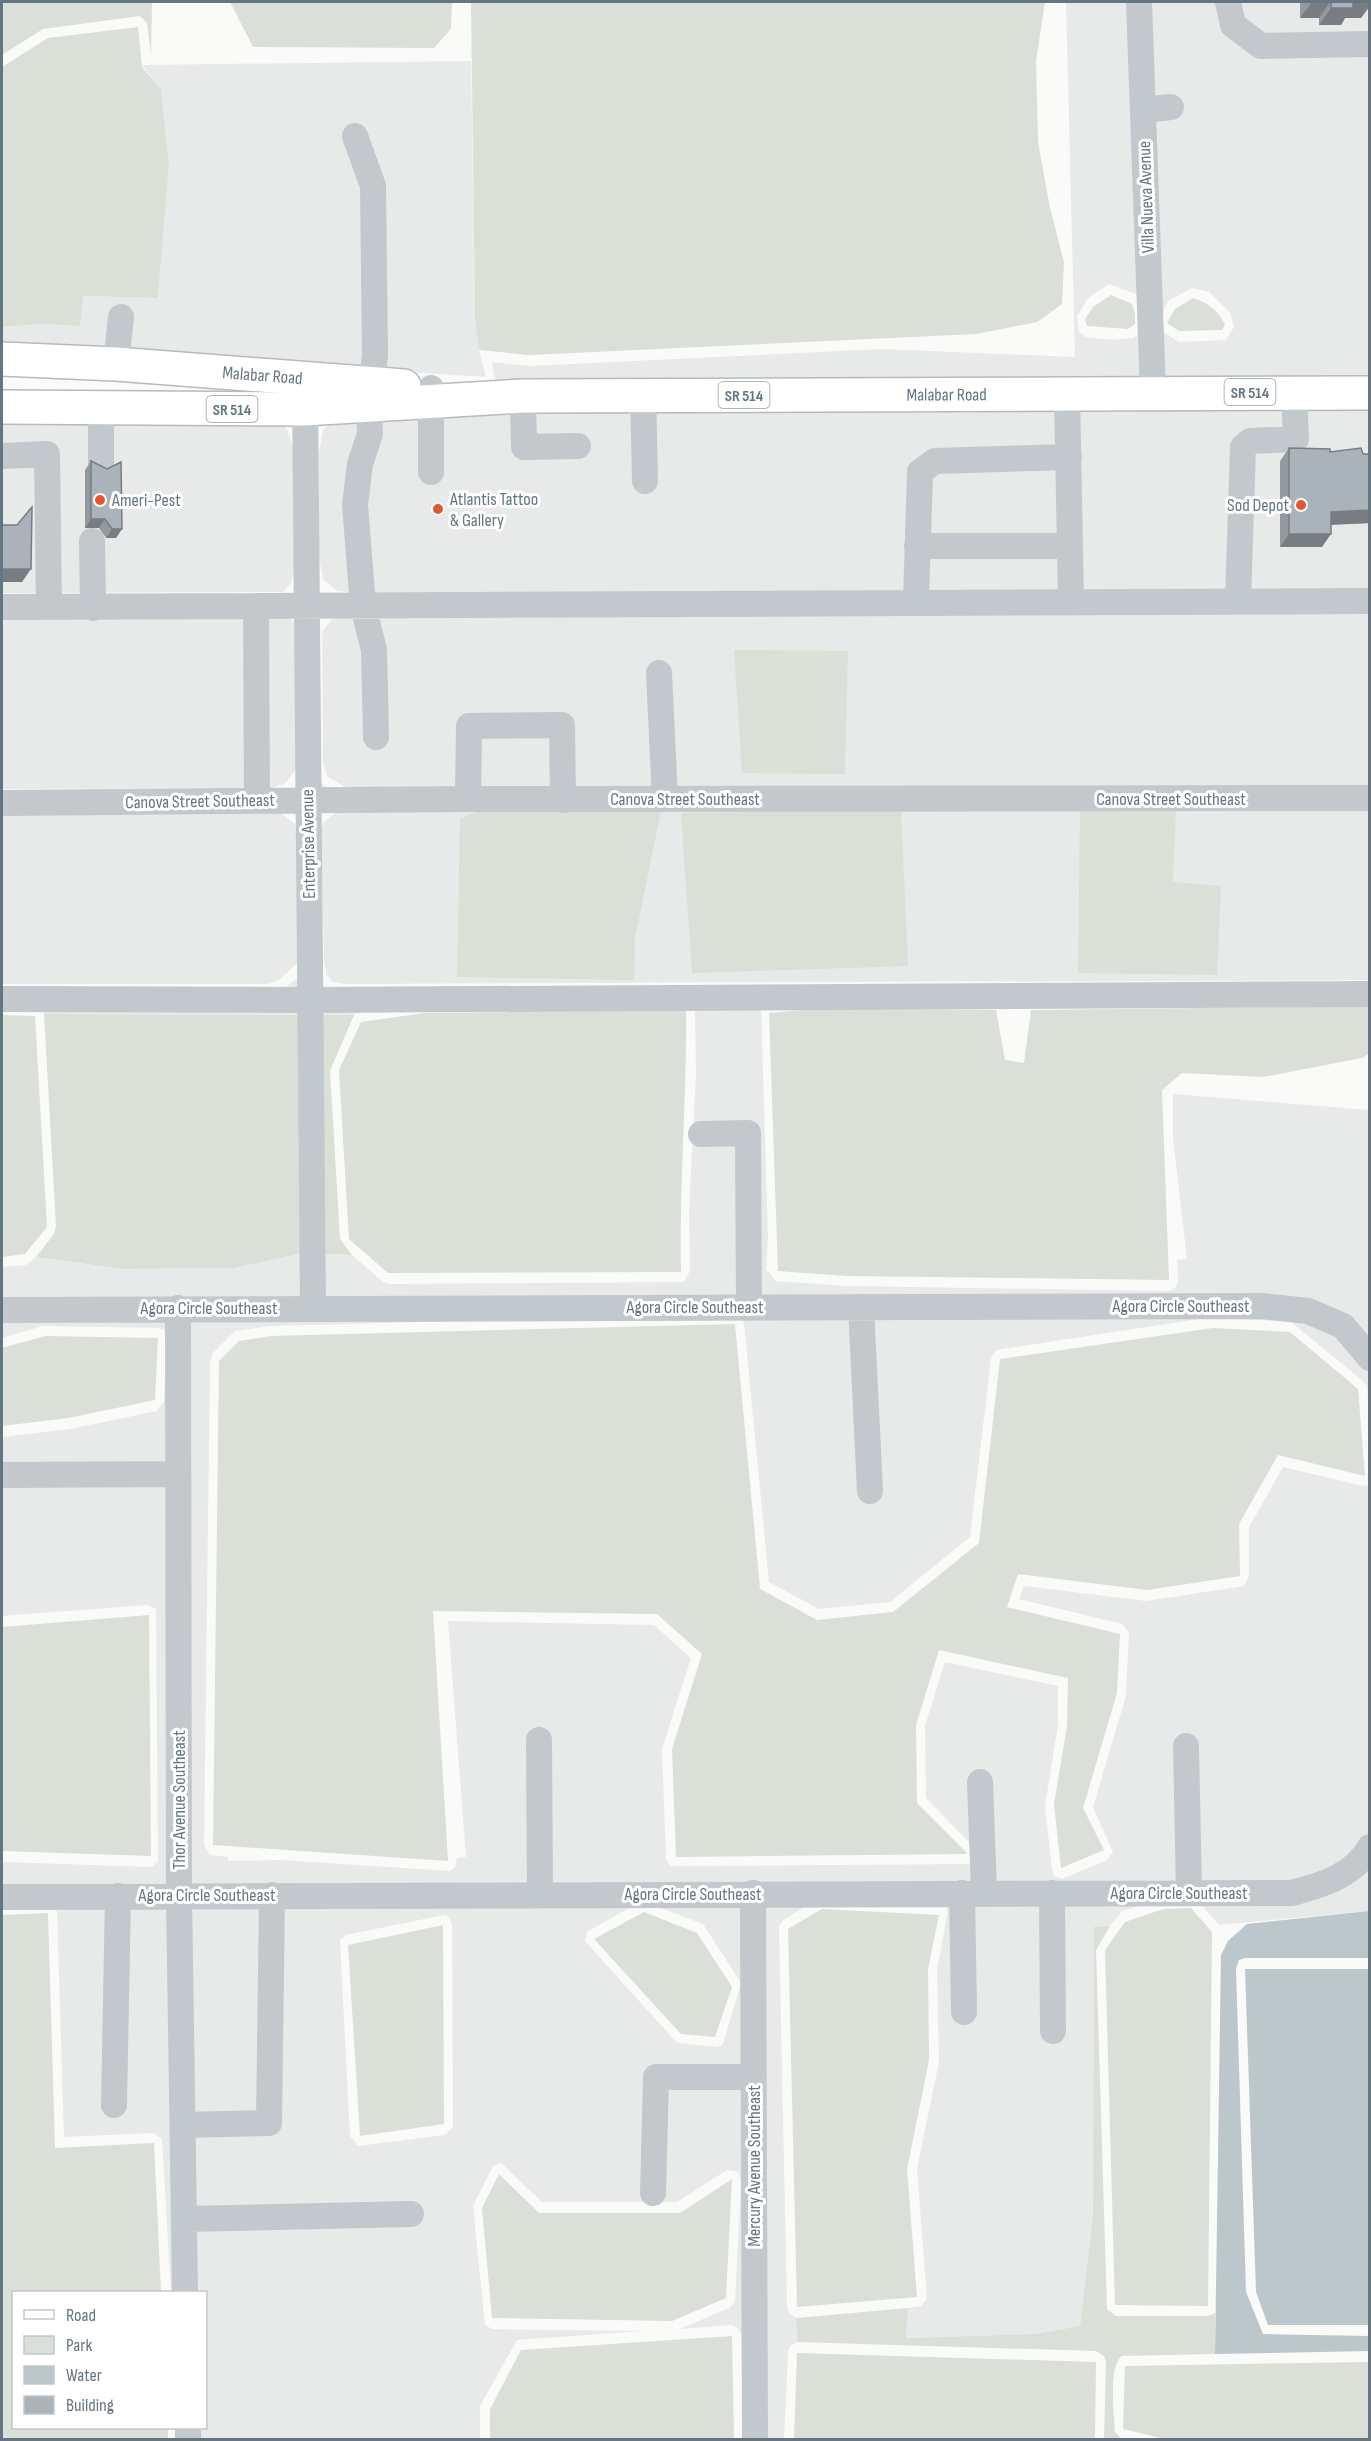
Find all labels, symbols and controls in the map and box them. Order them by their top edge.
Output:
street label: Villa Nueva Avenue [1134,141,1159,253]
street label: Malabar Road [222,362,303,389]
road number: SR 514 [1224,379,1276,405]
road number: SR 514 [718,382,770,408]
street label: Malabar Road [906,384,987,406]
road number: SR 514 [206,396,258,422]
place label: Atlantis Tattoo & Gallery [449,489,538,531]
place label: Ameri-Pest [111,490,181,511]
marker: Ameri-Pest [93,493,107,507]
place label: Sod Depot [1227,495,1290,516]
marker: Sod Depot [1294,498,1308,512]
marker: Atlantis Tattoo & Gallery [431,502,445,516]
street label: Enterprise Avenue [297,789,320,899]
street label: Canova Street Southeast [610,789,760,810]
street label: Canova Street Southeast [1096,789,1246,810]
street label: Canova Street Southeast [125,790,276,813]
street label: Agora Circle Southeast [1112,1296,1250,1317]
street label: Agora Circle Southeast [626,1297,764,1318]
street label: Agora Circle Southeast [140,1298,278,1319]
street label: Thor Avenue Southeast [169,1730,190,1870]
street label: Agora Circle Southeast [1110,1883,1248,1904]
street label: Agora Circle Southeast [624,1884,762,1905]
street label: Agora Circle Southeast [138,1885,276,1906]
street label: Mercury Avenue Southeast [744,2085,765,2247]
legend [12,2291,207,2429]
text: Road [66,2305,96,2326]
text: Park [66,2335,92,2356]
text: Water [66,2365,102,2386]
text: Building [66,2395,114,2416]

